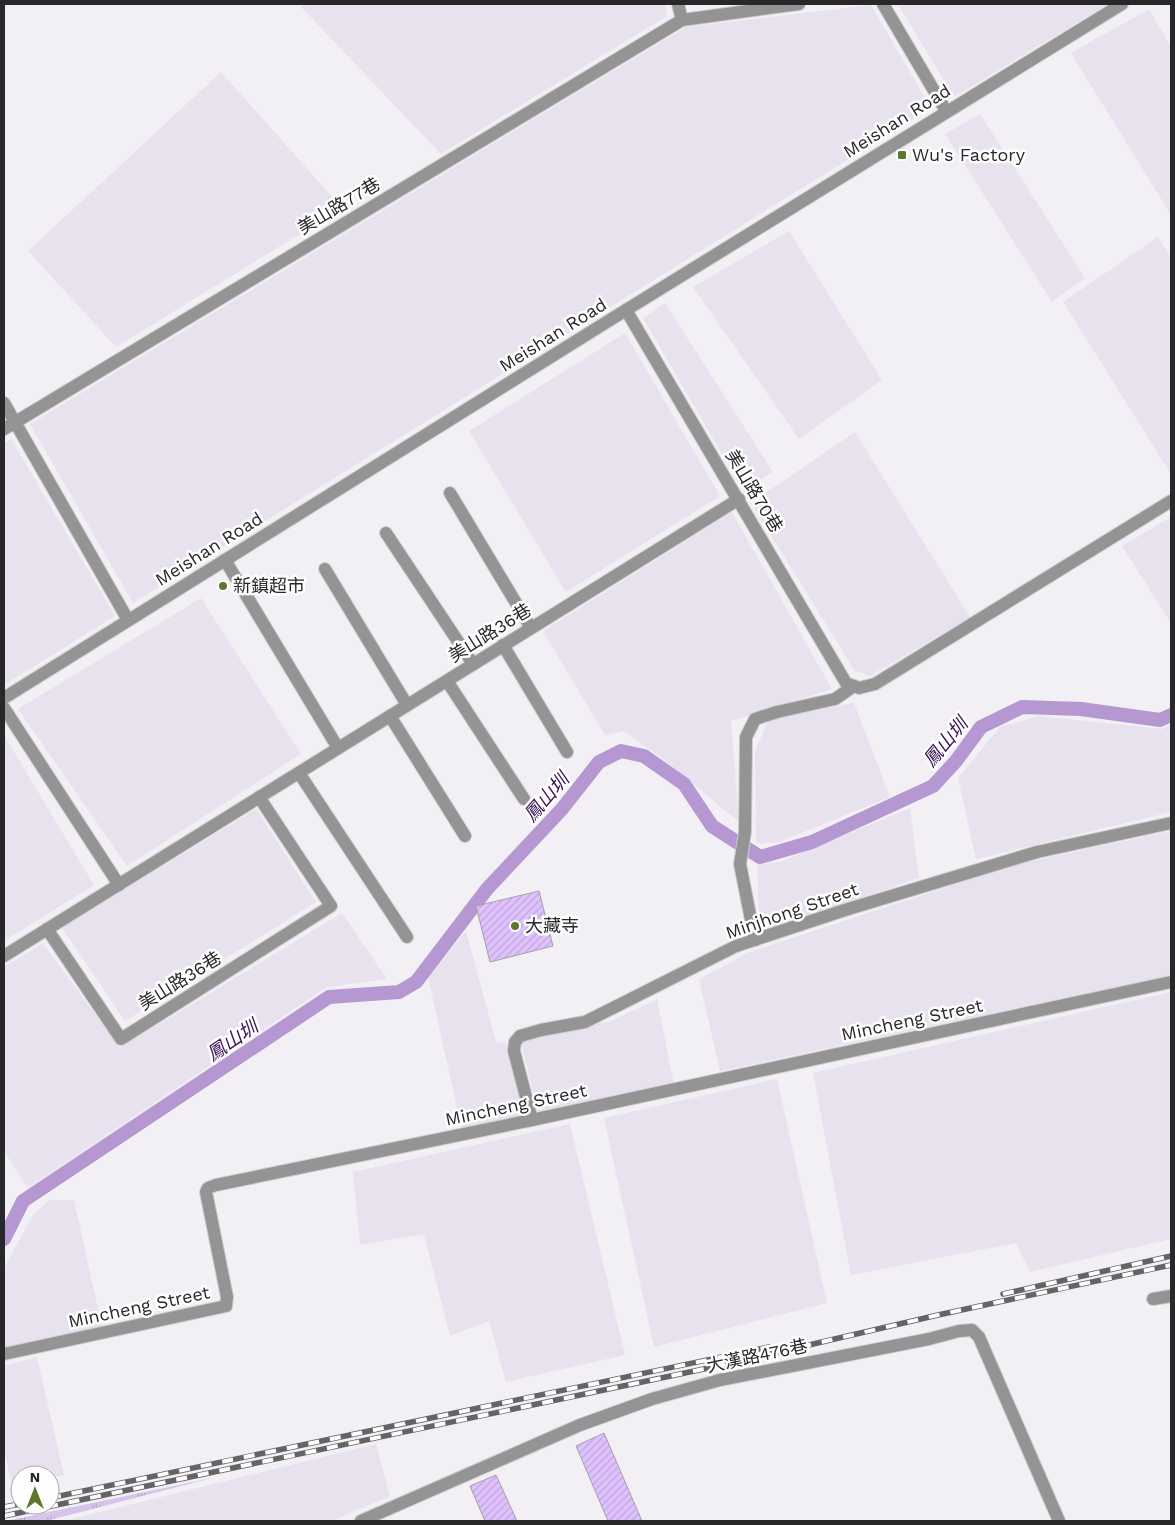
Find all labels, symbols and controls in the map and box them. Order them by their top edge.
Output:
street label: Meishan Road [839,79,954,162]
place label: Wu's Factory [912,144,1026,165]
marker: Wu's Factory [896,149,908,161]
street label: 美山路77巷 [294,173,384,238]
street label: Meishan Road [495,293,610,376]
street label: 美山路70巷 [721,446,787,536]
street label: Meishan Road [151,507,266,590]
place label: 新鎮超市 [233,575,305,596]
marker: 新鎮超市 [217,580,229,592]
street label: 美山路36巷 [445,599,535,666]
water label: 鳳山圳 [918,711,974,772]
water label: 鳳山圳 [519,766,576,826]
street label: Minjhong Street [723,878,861,943]
place label: 大藏寺 [525,915,579,936]
marker: 大藏寺 [509,920,521,932]
street label: 美山路36巷 [135,947,225,1014]
street label: Mincheng Street [839,994,985,1045]
water label: 鳳山圳 [202,1013,265,1066]
street label: Mincheng Street [443,1079,589,1130]
street label: Mincheng Street [66,1281,212,1332]
street label: 大漢路476巷 [704,1335,809,1376]
north arrow [10,1465,60,1515]
text: N [30,1469,40,1485]

